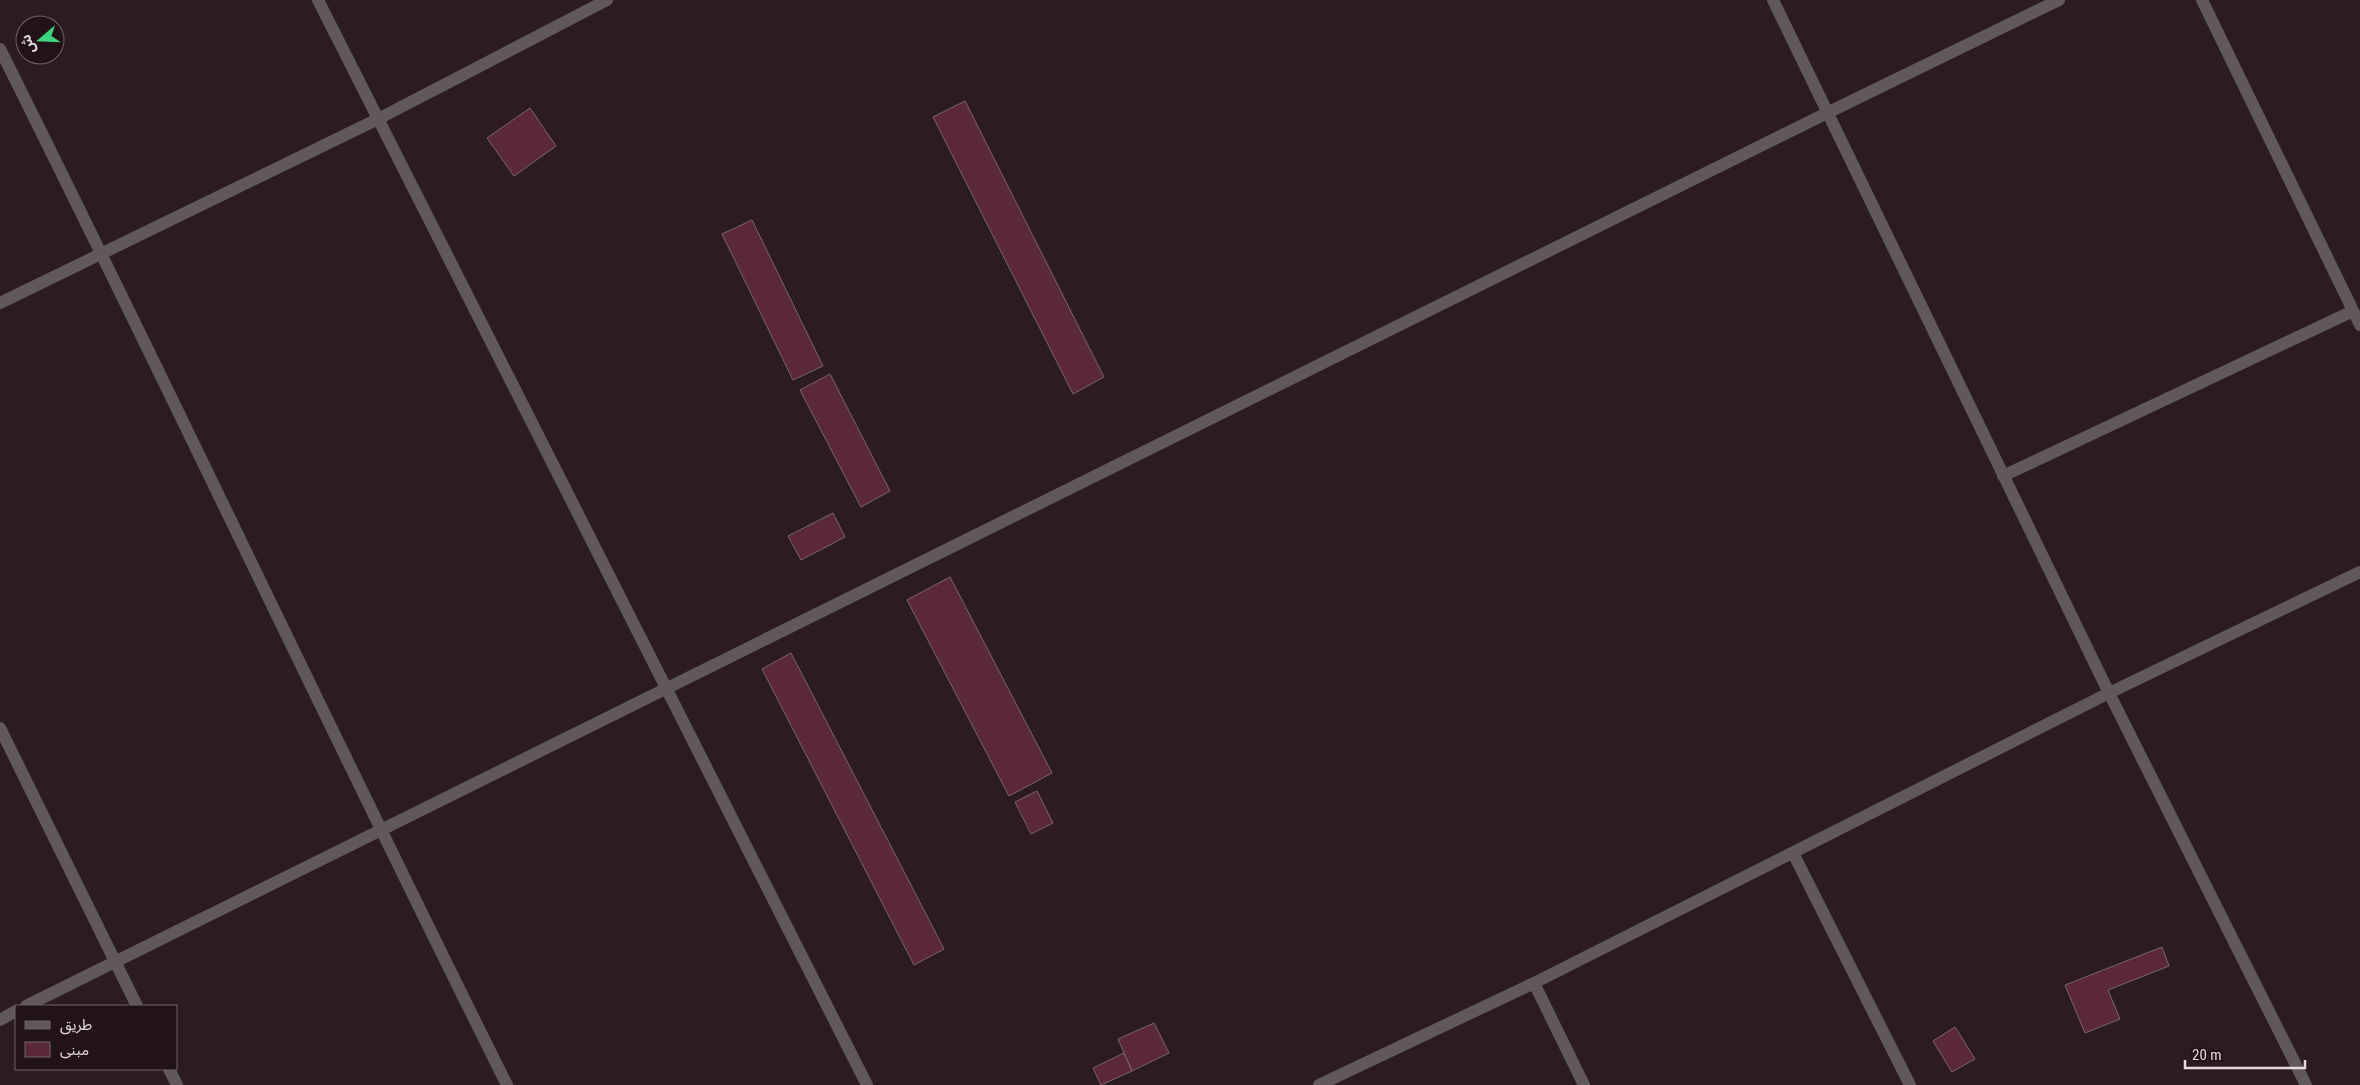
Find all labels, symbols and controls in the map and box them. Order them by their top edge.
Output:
north arrow [15,15,65,65]
text: ش [17,33,38,56]
legend [15,1005,178,1070]
text: طريق [60,1016,92,1035]
scale bar [2185,1038,2305,1070]
text: مبنى [60,1041,89,1059]
text: 20 m [2192,1046,2222,1064]

